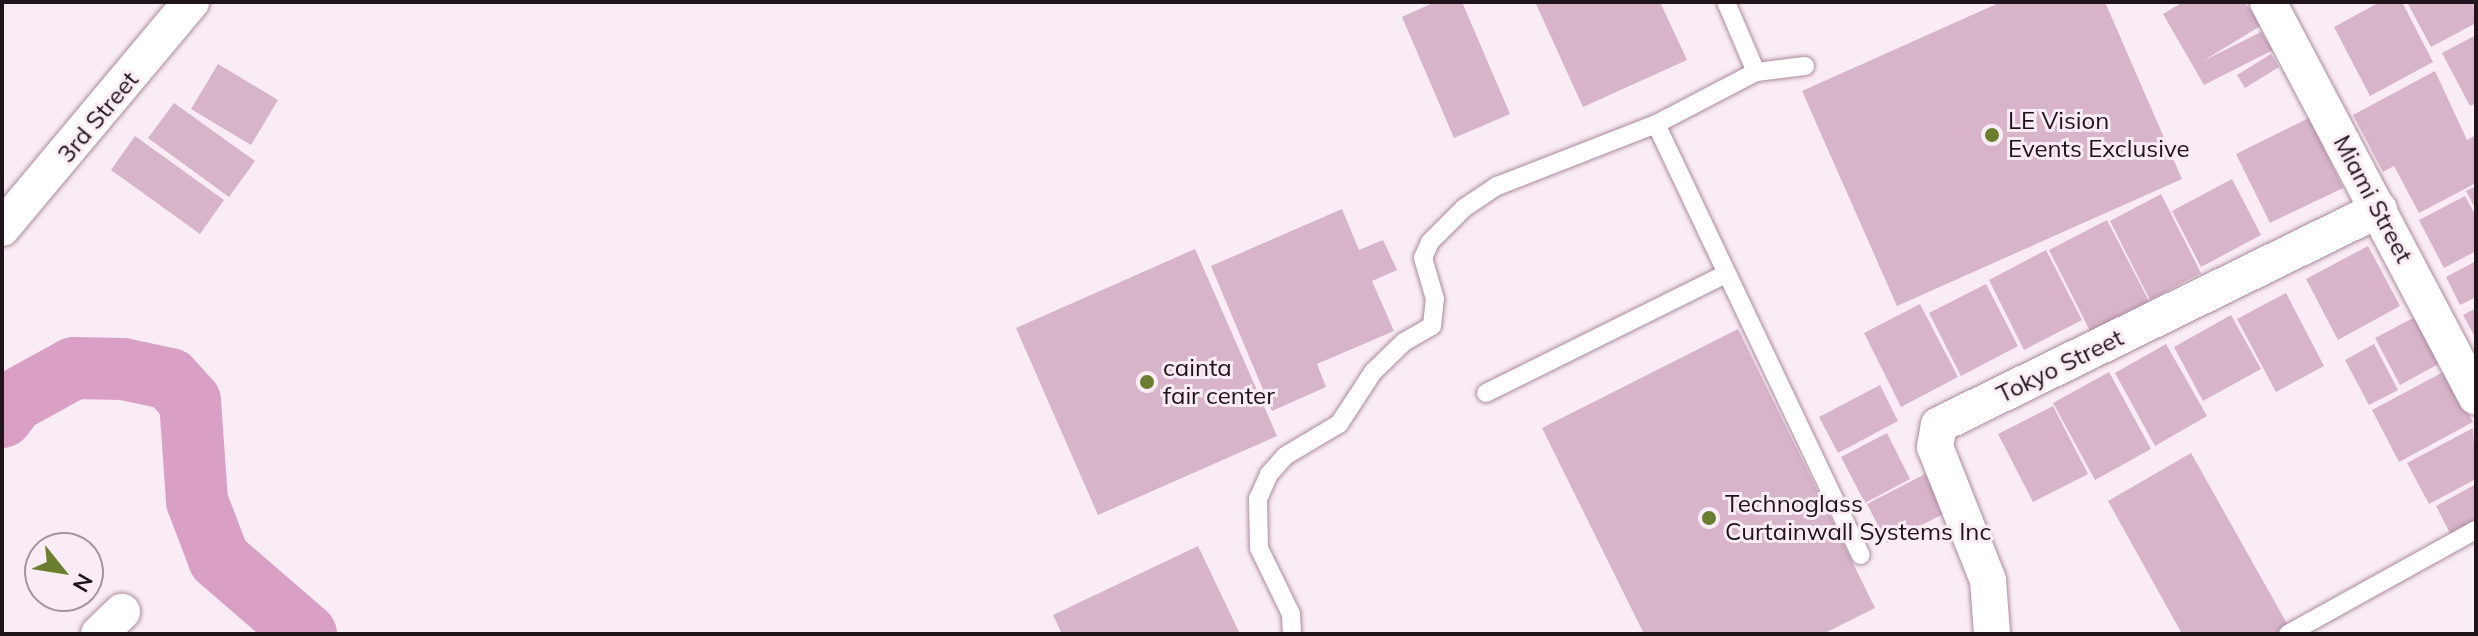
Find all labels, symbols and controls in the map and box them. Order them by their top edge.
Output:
street label: 3rd Street [52,66,144,168]
place label: LE Vision Events Exclusive [2008,107,2190,163]
marker: LE Vision Events Exclusive [1983,126,2001,144]
street label: Miami Street [2327,130,2419,268]
street label: Tokyo Street [1992,323,2128,409]
place label: cainta fair center [1163,354,1275,410]
marker: cainta fair center [1138,373,1156,391]
place label: Technoglass Curtainwall Systems Inc [1725,490,1991,546]
marker: Technoglass Curtainwall Systems Inc [1700,509,1718,527]
north arrow [24,532,104,612]
text: N [67,569,99,597]

